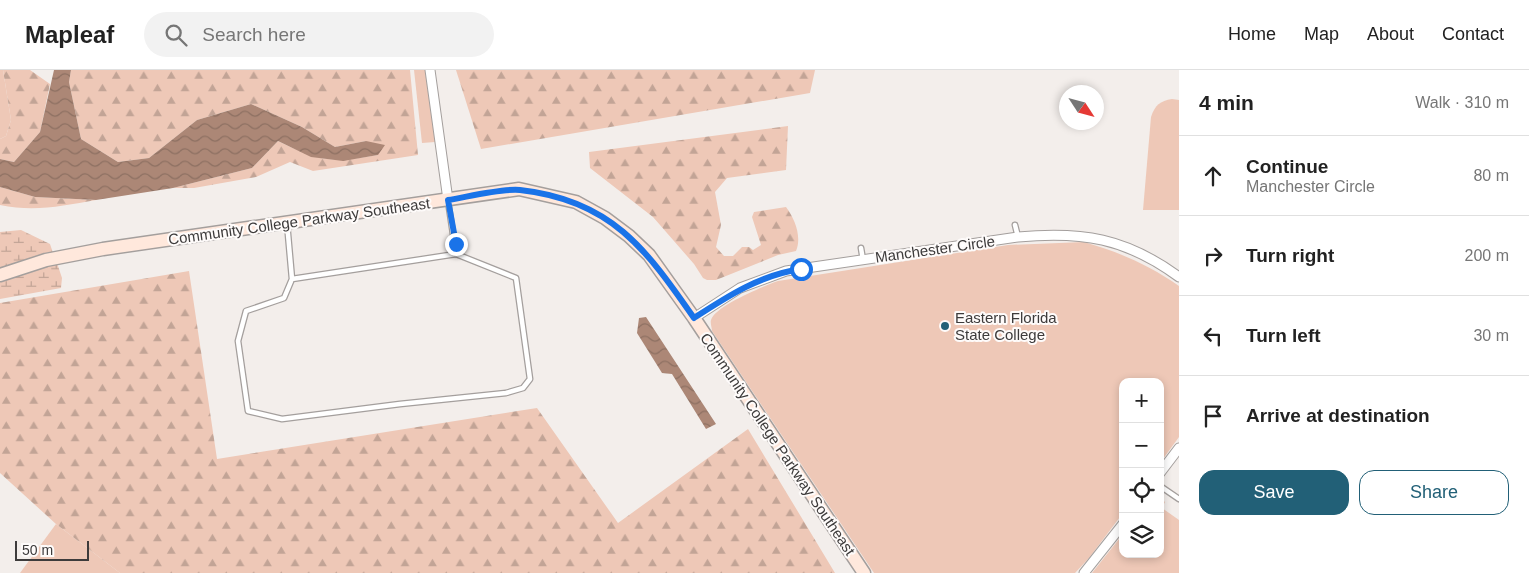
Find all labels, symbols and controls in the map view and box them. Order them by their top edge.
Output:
search box [144,12,494,57]
text: Mapleaf [25,21,114,48]
icon: search [162,21,190,49]
text: Search here [202,24,306,45]
text: Home [1228,24,1276,44]
text: Map [1304,24,1339,44]
text: About [1367,24,1414,44]
text: Contact [1442,24,1504,44]
north arrow [1059,85,1104,130]
text: 4 min [1199,91,1254,114]
text: Walk · 310 m [1415,94,1509,111]
text: Continue [1246,156,1328,177]
icon: ahead [1199,162,1227,190]
text: 80 m [1473,167,1509,184]
text: Manchester Circle [1246,178,1375,195]
street label: Community College Parkway Southeast [167,194,432,248]
street label: Manchester Circle [874,232,996,266]
route end [445,233,468,256]
icon: right [1199,242,1227,270]
text: Turn right [1246,245,1334,266]
text: 200 m [1465,247,1509,264]
route start [790,258,813,281]
place label: Eastern Florida State College [955,309,1057,343]
marker: Eastern Florida State College [939,320,951,332]
icon: left [1199,322,1227,350]
text: Turn left [1246,325,1321,346]
text: 30 m [1473,327,1509,344]
street label: Community College Parkway Southeast [697,330,859,559]
map controls [1119,378,1164,558]
button: + [1119,378,1164,423]
icon: arrive [1199,402,1227,430]
text: Arrive at destination [1246,405,1430,426]
button: − [1119,423,1164,468]
button: locate [1119,468,1164,513]
button: Save [1199,470,1349,515]
button: Share [1359,470,1509,515]
button: layers [1119,513,1164,558]
scale bar [15,538,89,561]
text: 50 m [22,542,53,558]

